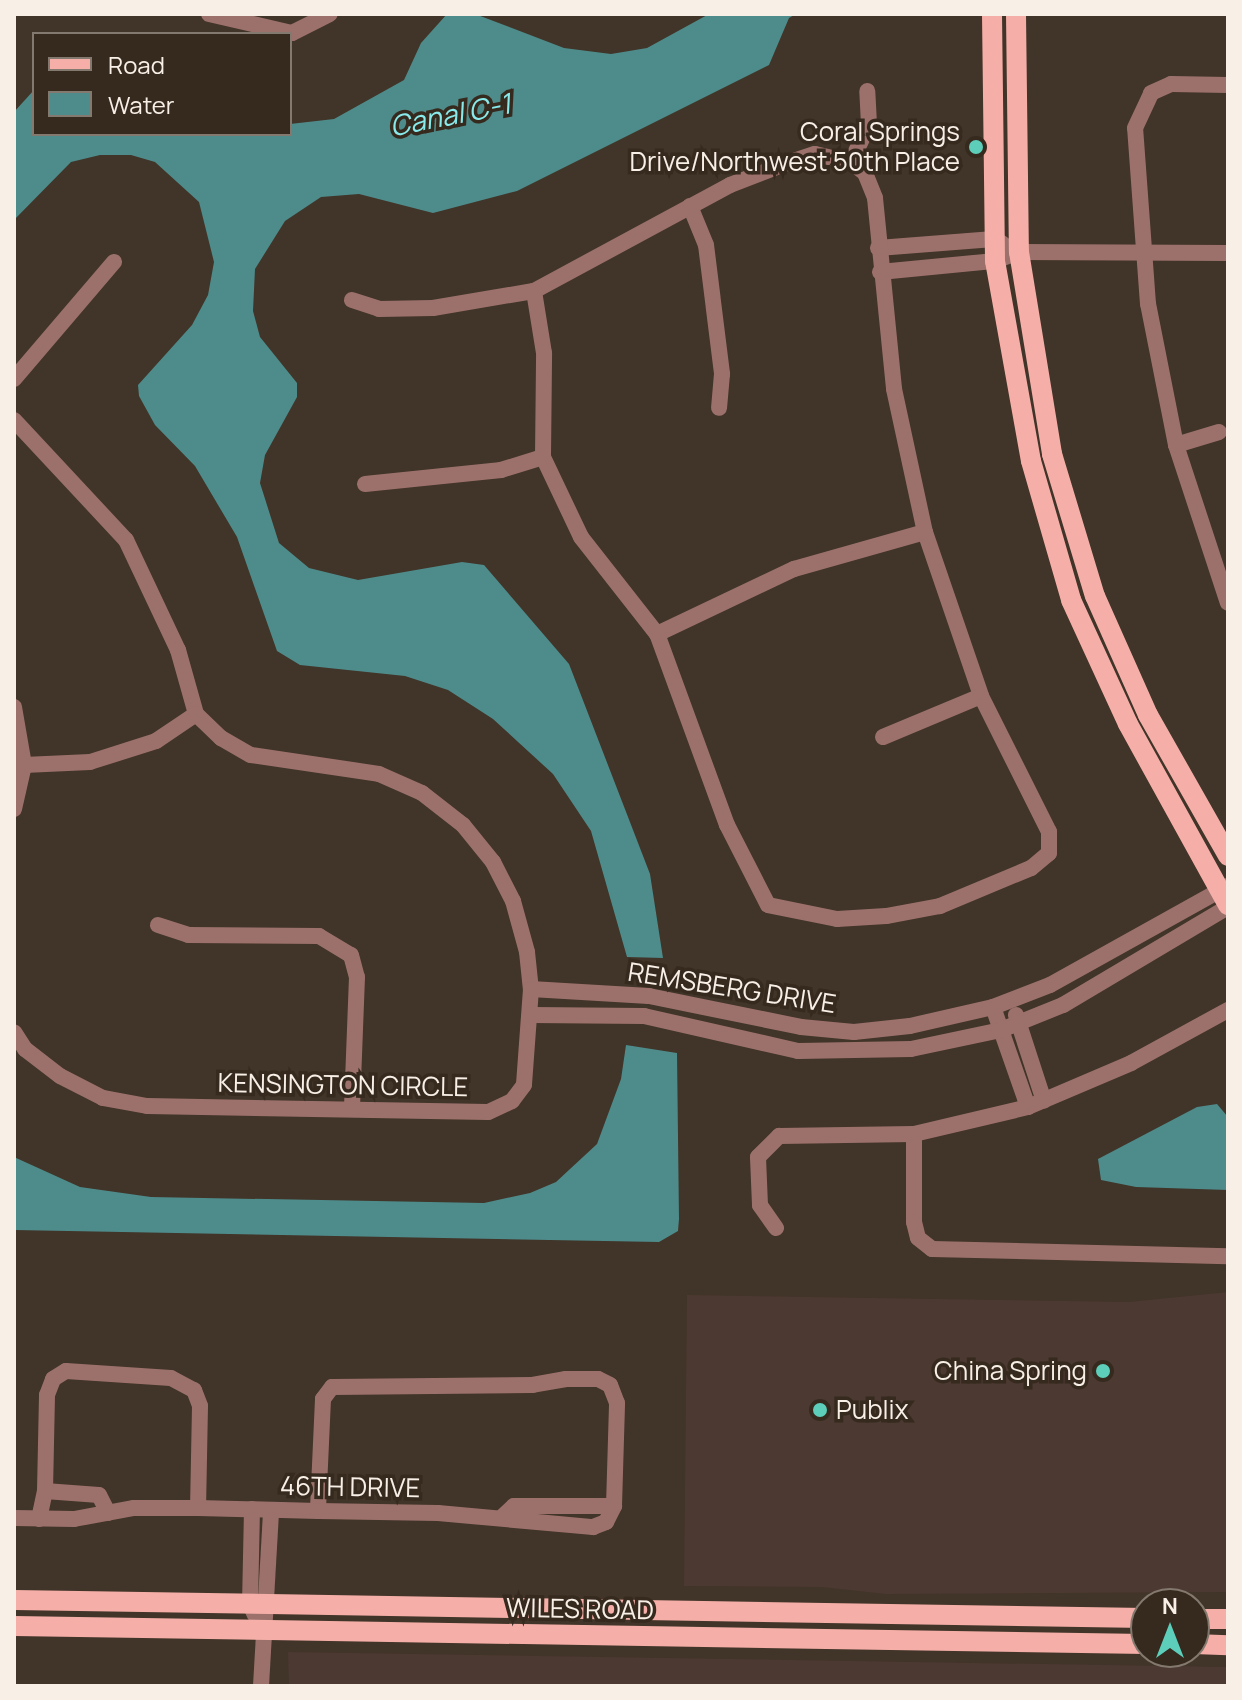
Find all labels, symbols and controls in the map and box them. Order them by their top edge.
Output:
legend [32,32,292,136]
text: Road [108,48,165,81]
water label: Canal C-1 [387,86,513,142]
text: Water [108,88,175,121]
place label: Coral Springs Drive/Northwest 50th Place [629,116,960,178]
marker: Coral Springs Drive/Northwest 50th Place [967,138,985,156]
street label: REMSBERG DRIVE [626,956,838,1020]
street label: KENSINGTON CIRCLE [217,1067,469,1103]
place label: China Spring [934,1355,1087,1387]
marker: China Spring [1094,1362,1112,1380]
place label: Publix [836,1394,908,1426]
marker: Publix [811,1401,829,1419]
street label: 46TH DRIVE [280,1470,420,1504]
north arrow [1130,1588,1210,1668]
text: N [1162,1591,1178,1621]
street label: WILES ROAD [506,1592,654,1626]

